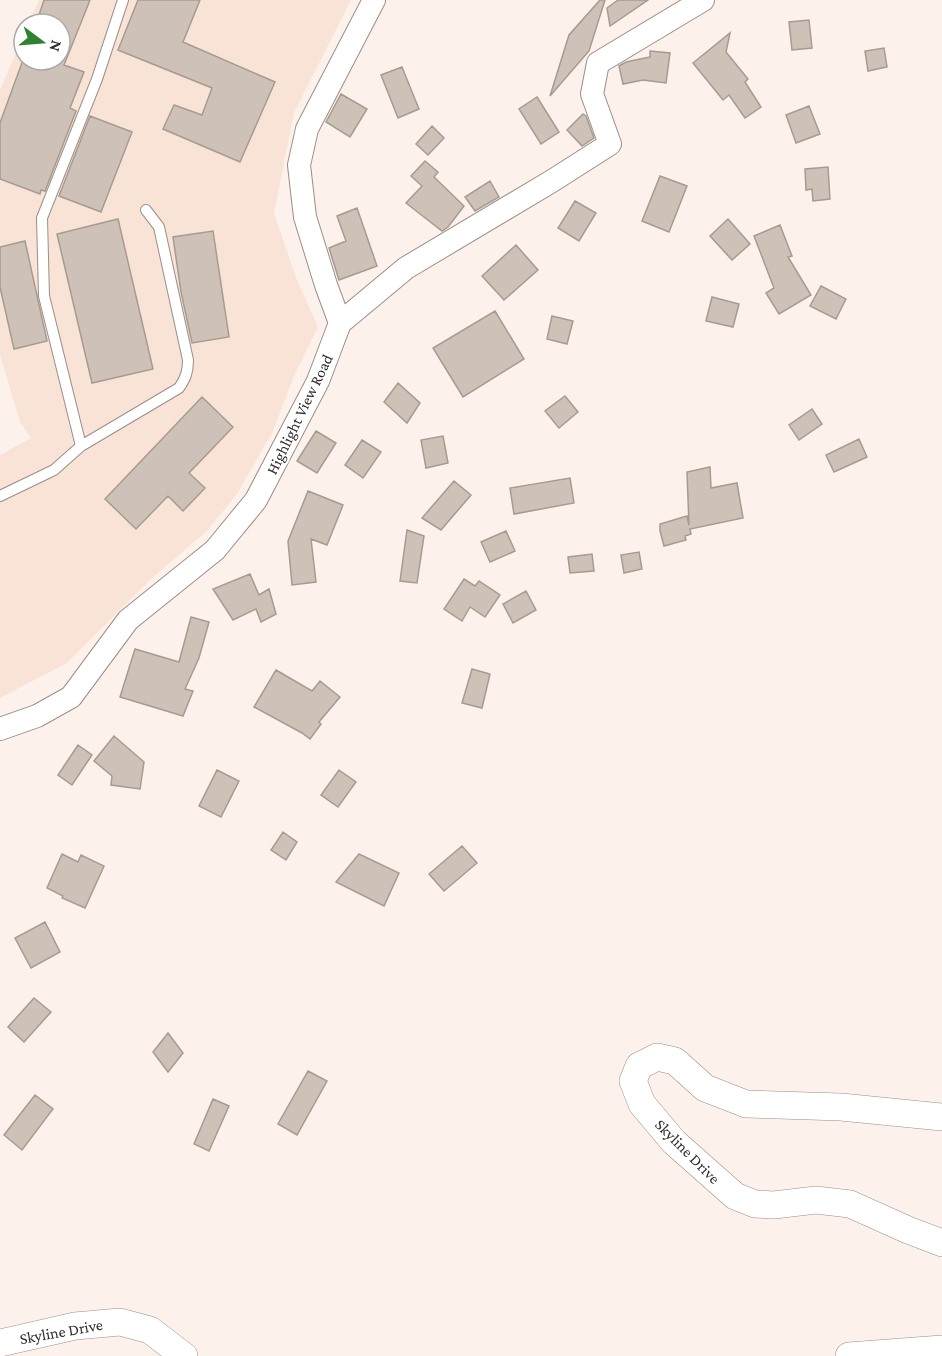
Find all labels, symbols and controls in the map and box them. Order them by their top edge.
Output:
north arrow [12,12,72,72]
text: N [46,38,66,54]
street label: Highlight View Road [263,351,337,477]
street label: Skyline Drive [651,1116,723,1188]
street label: Skyline Drive [18,1316,104,1348]

